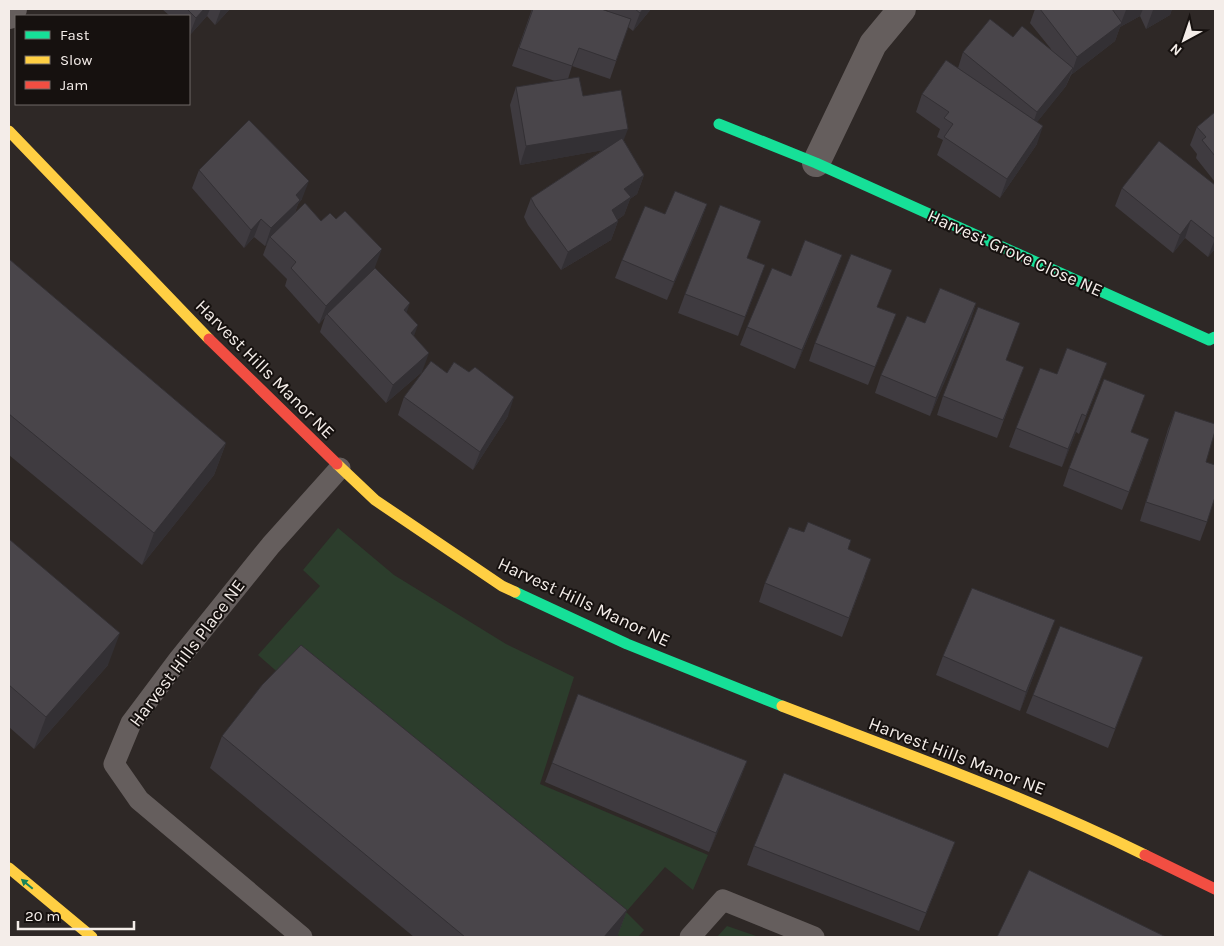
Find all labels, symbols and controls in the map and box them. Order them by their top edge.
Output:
legend [15,15,190,105]
north arrow [1159,15,1209,65]
text: Fast [60,26,90,44]
text: N [1167,40,1185,59]
text: Slow [60,51,92,69]
text: Jam [60,76,88,94]
street label: Harvest Grove Close NE [924,205,1106,301]
street label: Harvest Hills Manor NE [191,295,339,443]
street label: Harvest Hills Manor NE [494,552,674,652]
street label: Harvest Hills Place NE [124,575,250,731]
street label: Harvest Hills Manor NE [866,712,1048,800]
one-way arrow [21,878,34,889]
scale bar [18,898,134,930]
text: 20 m [25,907,60,925]

